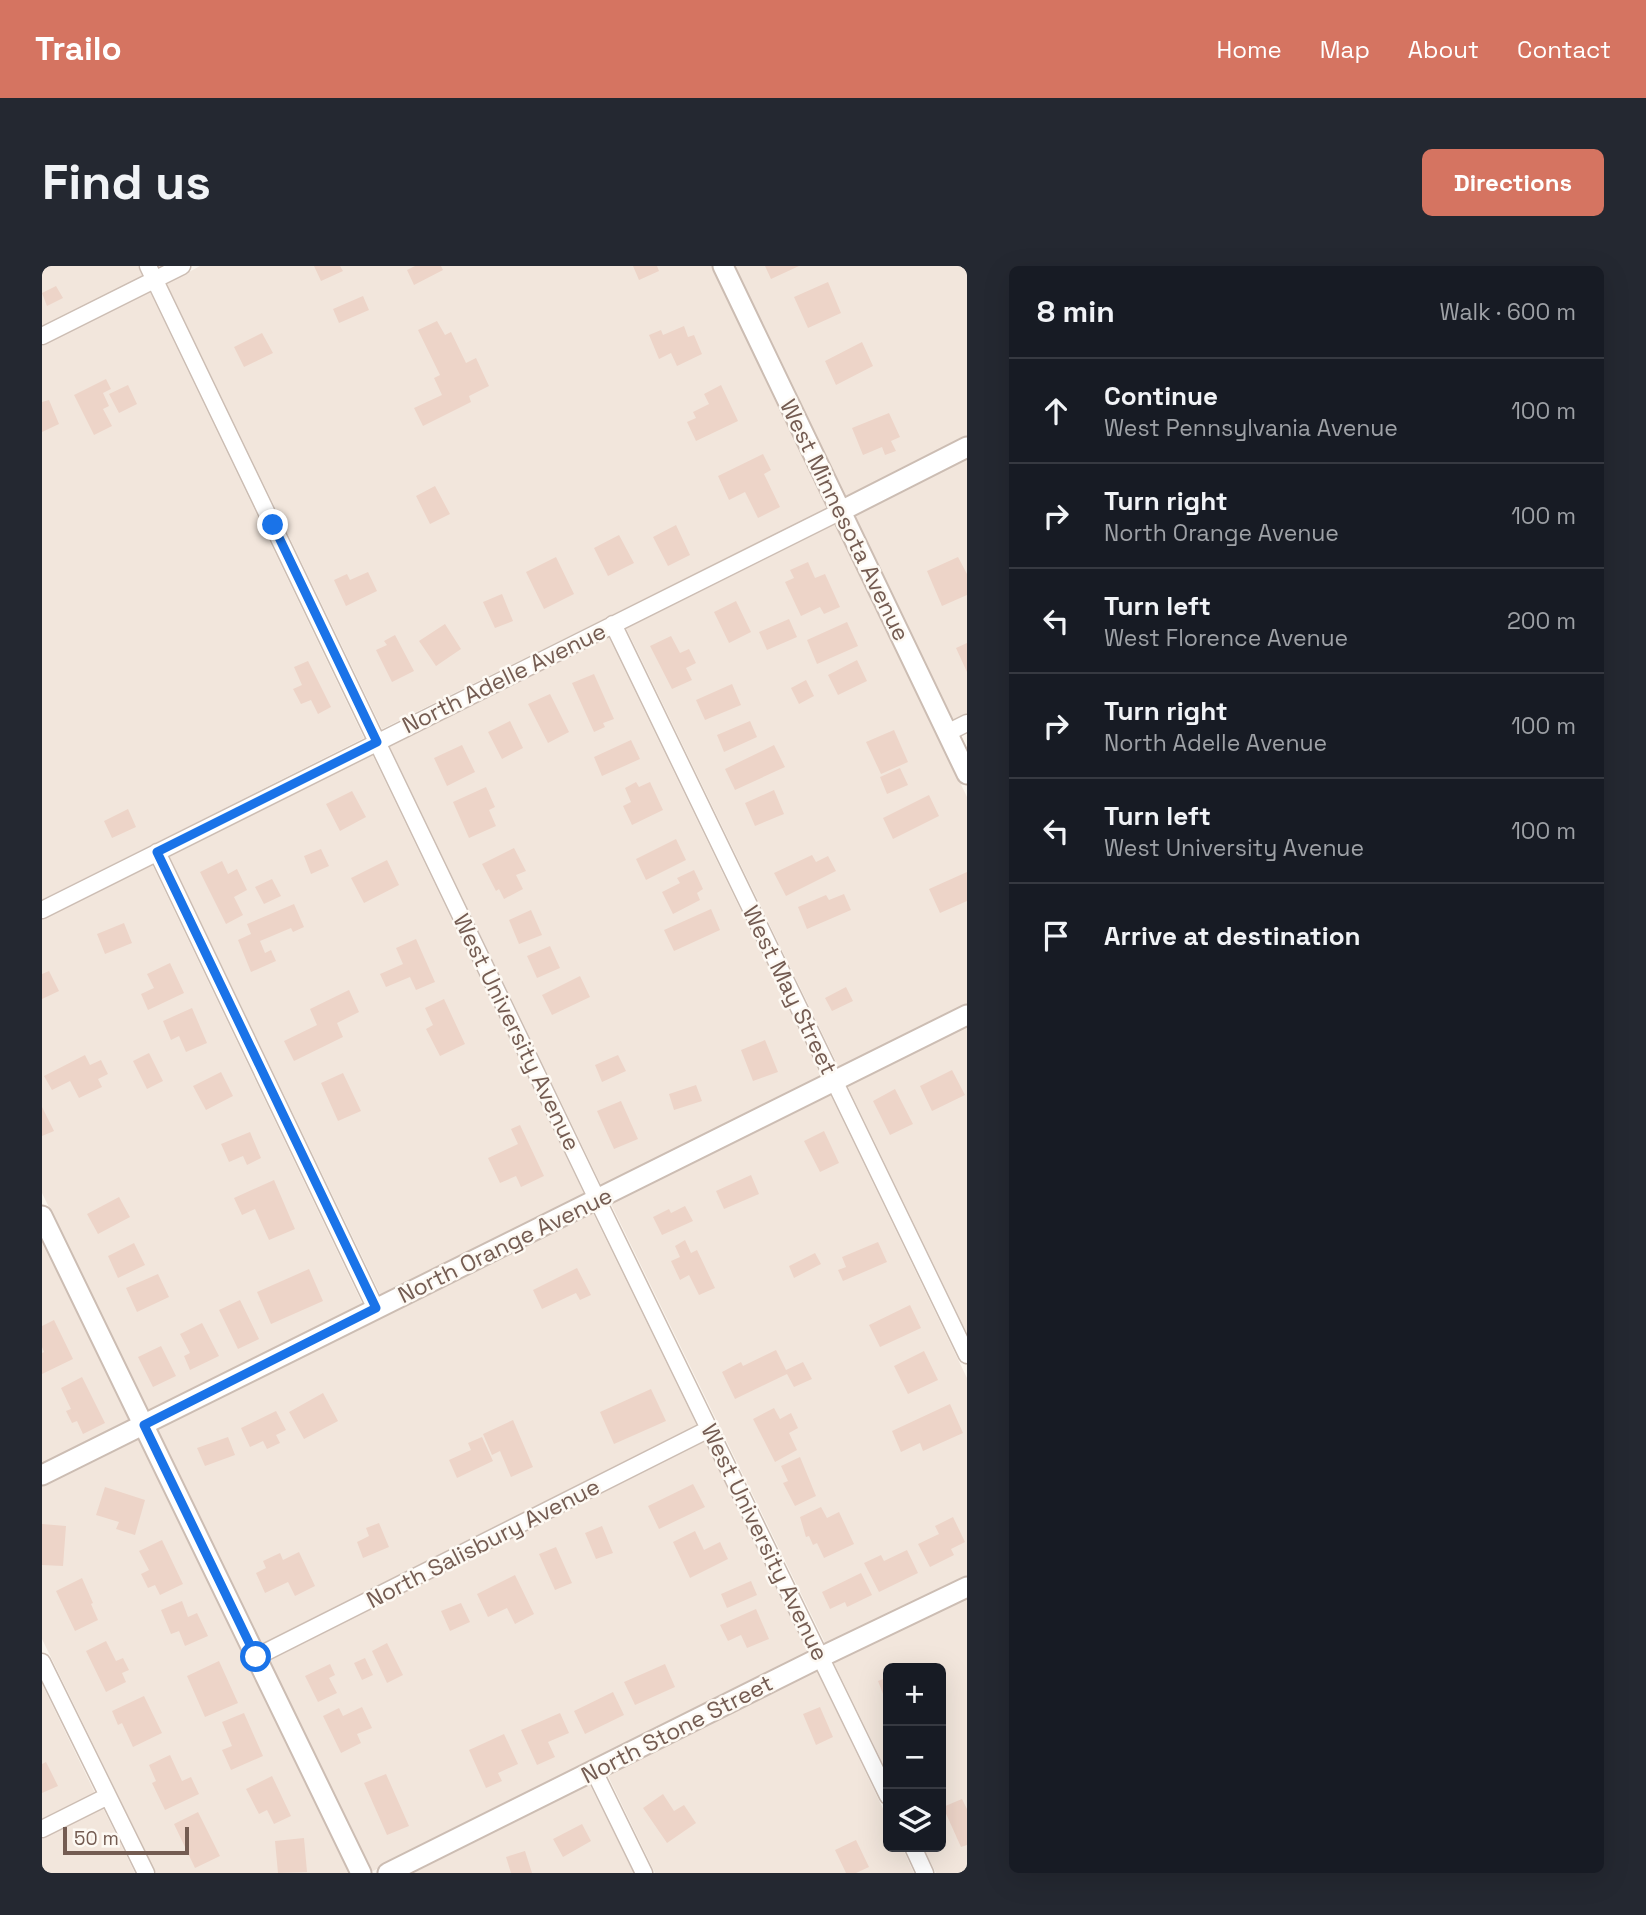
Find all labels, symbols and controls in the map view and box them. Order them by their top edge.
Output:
text: Trailo [35,28,122,70]
text: Home [1216,34,1282,65]
text: Map [1320,34,1370,65]
text: About [1408,34,1479,65]
text: Contact [1517,34,1611,65]
button: Directions [1422,149,1604,216]
text: Find us [42,151,211,213]
text: 8 min [1037,292,1115,331]
text: Walk · 600 m [1440,297,1576,327]
text: Continue [1104,379,1218,413]
icon: ahead [1037,392,1075,430]
street label: West Minnesota Avenue [773,394,917,646]
text: 100 m [1511,396,1576,426]
text: West Pennsylvania Avenue [1104,413,1398,443]
text: Turn right [1104,484,1228,518]
icon: right [1037,497,1075,535]
text: 100 m [1511,501,1576,531]
route end [257,509,288,540]
text: North Orange Avenue [1104,518,1339,548]
text: Turn left [1104,589,1211,623]
icon: left [1037,602,1075,640]
text: 200 m [1507,606,1576,636]
street label: North Adelle Avenue [397,616,611,740]
text: West Florence Avenue [1104,623,1348,653]
text: Turn right [1104,694,1228,728]
icon: right [1037,707,1075,745]
text: 100 m [1511,711,1576,741]
text: North Adelle Avenue [1104,728,1327,758]
text: Turn left [1104,799,1211,833]
icon: left [1037,812,1075,850]
text: 100 m [1511,816,1576,846]
text: West University Avenue [1104,833,1364,863]
street label: West May Street [736,900,844,1080]
street label: West University Avenue [447,909,587,1155]
icon: arrive [1037,917,1075,955]
text: Arrive at destination [1104,919,1361,953]
street label: North Orange Avenue [393,1180,617,1310]
street label: West University Avenue [695,1419,835,1665]
street label: North Salisbury Avenue [361,1471,605,1615]
route start [240,1641,271,1672]
map controls [883,1663,946,1852]
button: + [883,1663,946,1726]
street label: North Stone Street [576,1668,778,1790]
button: − [883,1726,946,1789]
button: layers [883,1789,946,1852]
scale bar [63,1824,189,1856]
text: 50 m [74,1826,119,1851]

